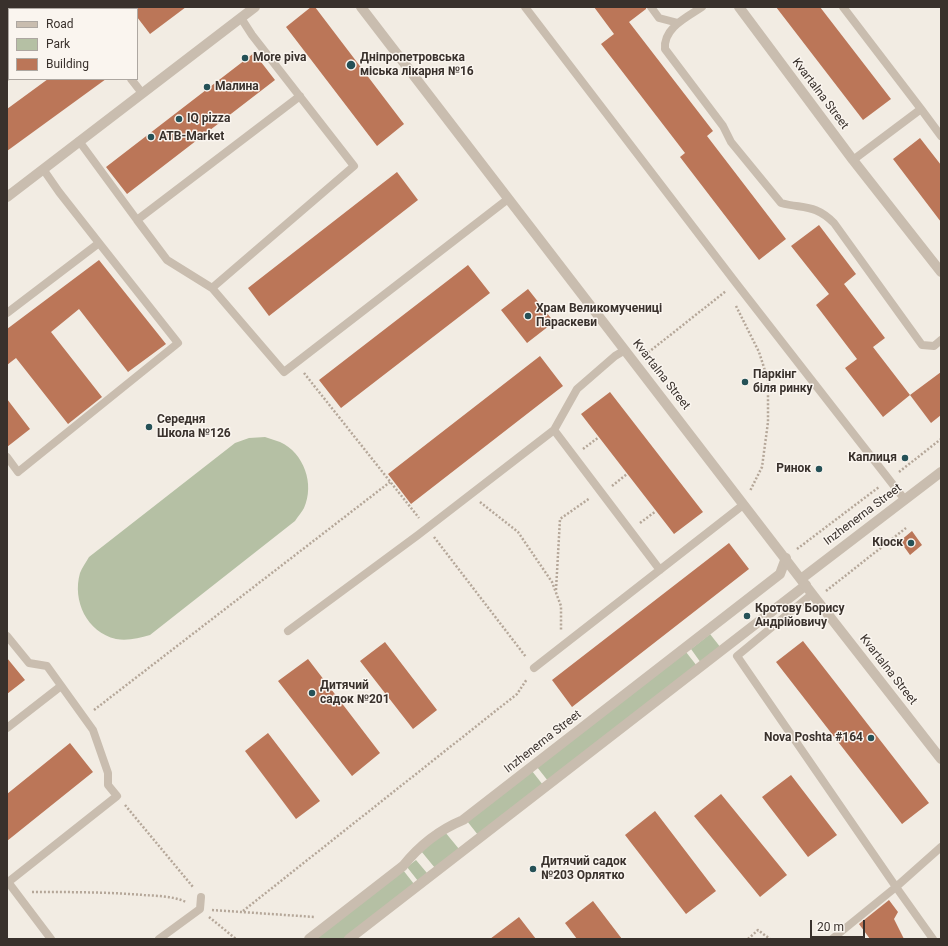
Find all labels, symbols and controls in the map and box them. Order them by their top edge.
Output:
legend [8,8,138,80]
text: Road [46,17,74,31]
text: Park [46,37,70,51]
place label: More piva [253,51,306,65]
place label: Дніпропетровська міська лікарня №16 [360,51,474,79]
marker: More piva [240,53,250,63]
street label: Kvartalna Street [789,56,851,132]
text: Building [46,57,89,71]
marker: Дніпропетровська міська лікарня №16 [345,59,357,71]
place label: Малина [215,80,259,94]
marker: Малина [202,82,212,92]
place label: IQ pizza [187,112,230,126]
marker: IQ pizza [174,114,184,124]
place label: ATB-Market [159,130,224,144]
marker: ATB-Market [146,132,156,142]
place label: Храм Великомучениці Параскеви [536,302,662,330]
marker: Храм Великомучениці Параскеви [523,311,533,321]
street label: Kvartalna Street [629,337,693,413]
place label: Паркінг біля ринку [753,368,813,396]
marker: Паркінг біля ринку [740,377,750,387]
place label: Середня Школа №126 [157,413,231,441]
marker: Середня Школа №126 [144,422,154,432]
place label: Каплиця [848,451,897,465]
marker: Каплиця [900,453,910,463]
place label: Ринок [776,462,811,476]
marker: Ринок [814,464,824,474]
street label: Inzhenerna Street [821,481,905,549]
place label: Кіоск [872,536,903,550]
marker: Кіоск [906,538,916,548]
place label: Кротову Борису Андрійовичу [755,602,845,630]
marker: Кротову Борису Андрійовичу [742,611,752,621]
street label: Kvartalna Street [856,632,920,708]
place label: Дитячий садок №201 [320,679,390,707]
marker: Дитячий садок №201 [307,688,317,698]
street label: Inzhenerna Street [502,707,584,777]
place label: Nova Poshta #164 [764,731,863,745]
marker: Nova Poshta #164 [866,733,876,743]
place label: Дитячий садок №203 Орлятко [541,855,627,883]
marker: Дитячий садок №203 Орлятко [528,864,538,874]
scale bar [812,912,867,938]
text: 20 m [817,920,844,934]

